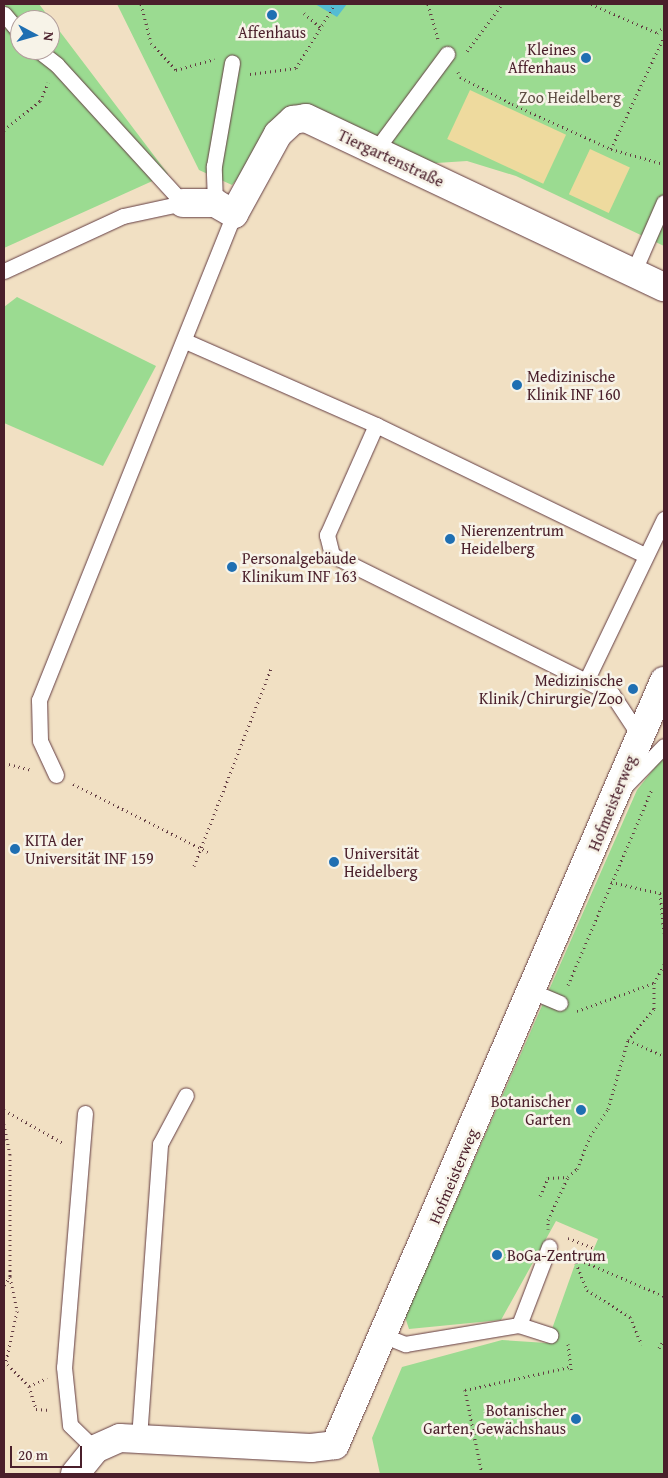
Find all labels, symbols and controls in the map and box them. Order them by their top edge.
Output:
marker: Affenhaus [266,9,278,21]
north arrow [10,10,60,60]
place label: Affenhaus [238,22,306,42]
text: N [38,31,59,42]
place label: Kleines Affenhaus [508,39,576,77]
marker: Kleines Affenhaus [580,52,592,64]
park label: Zoo Heidelberg [519,87,621,107]
street label: Tiergartenstraße [335,125,447,191]
place label: Medizinische Klinik INF 160 [527,366,620,404]
marker: Medizinische Klinik INF 160 [511,379,523,391]
place label: Nierenzentrum Heidelberg [461,520,564,558]
marker: Nierenzentrum Heidelberg [443,532,457,546]
place label: Personalgebäude Klinikum INF 163 [242,548,357,586]
marker: Personalgebäude Klinikum INF 163 [226,561,238,573]
place label: Medizinische Klinik/Chirurgie/Zoo [479,670,623,708]
marker: Medizinische Klinik/Chirurgie/Zoo [627,683,639,695]
street label: Hofmeisterweg [584,752,640,854]
place label: KITA der Universität INF 159 [25,830,154,868]
marker: KITA der Universität INF 159 [9,843,21,855]
place label: Universität Heidelberg [344,843,419,881]
marker: Universität Heidelberg [328,856,340,868]
place label: Botanischer Garten [491,1091,571,1129]
marker: Botanischer Garten [575,1104,587,1116]
street label: Hofmeisterweg [424,1125,482,1227]
place label: BoGa-Zentrum [507,1245,606,1265]
marker: BoGa-Zentrum [491,1249,503,1261]
place label: Botanischer Garten, Gewächshaus [423,1400,566,1438]
marker: Botanischer Garten, Gewächshaus [570,1413,582,1425]
scale bar [12,1436,85,1468]
text: 20 m [18,1444,48,1465]

